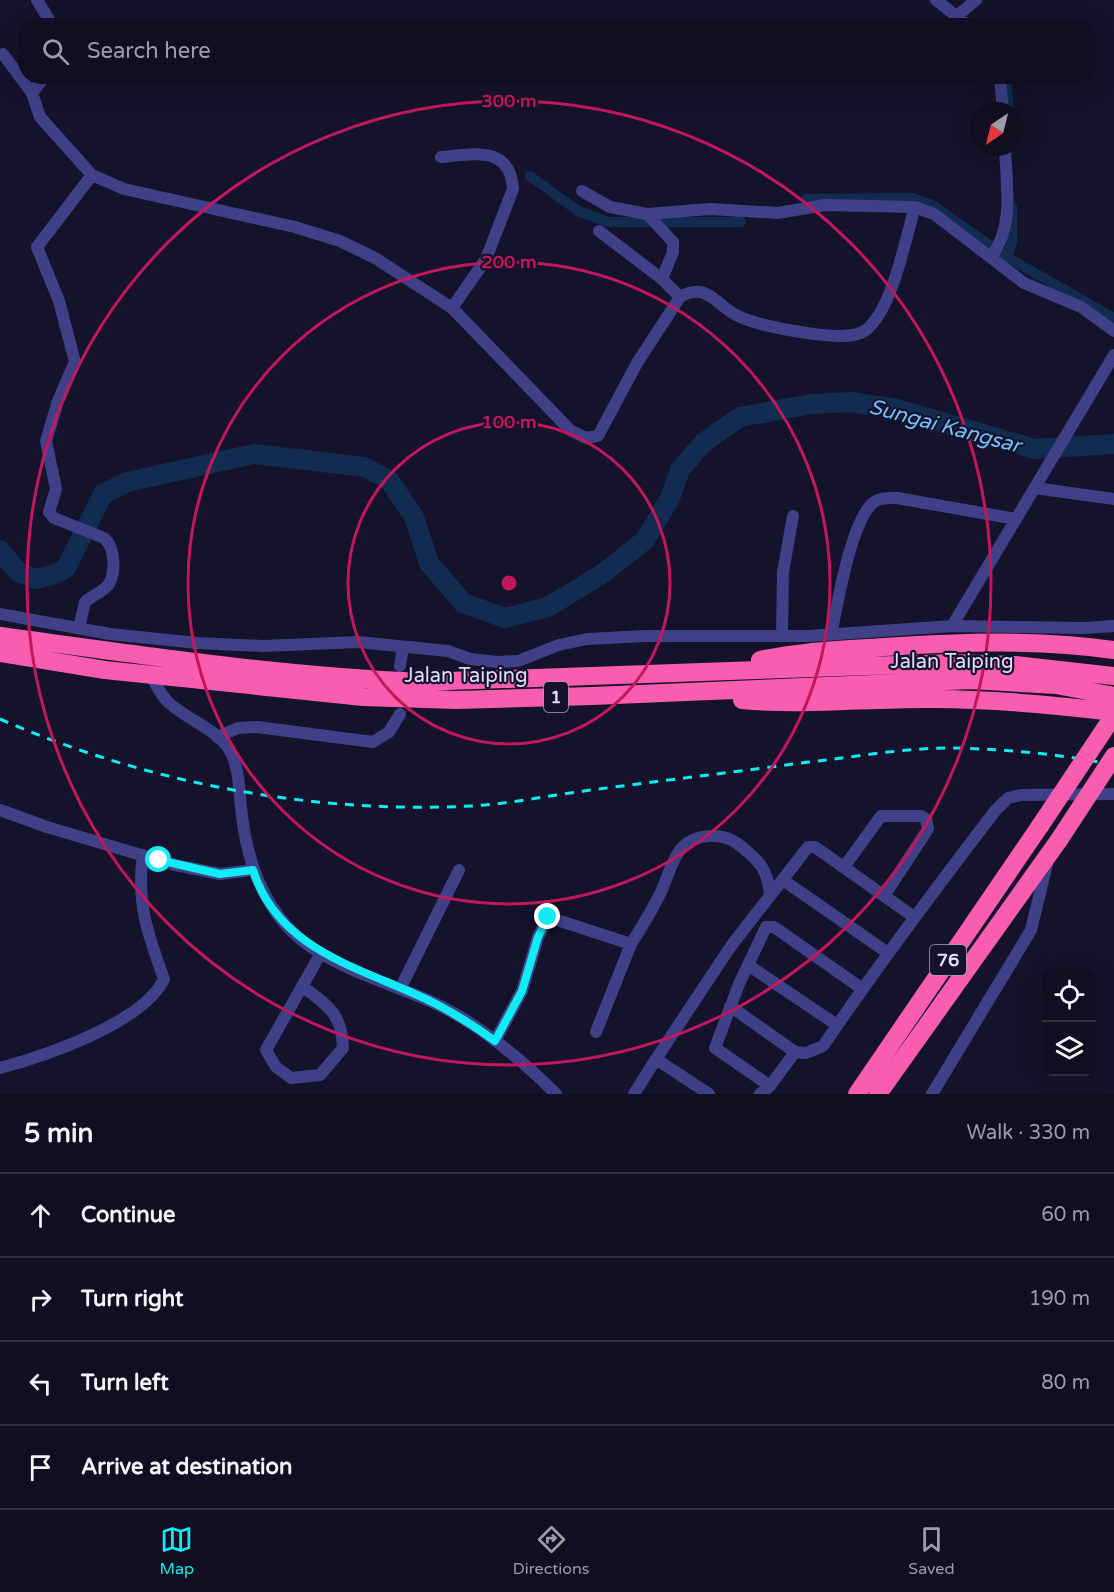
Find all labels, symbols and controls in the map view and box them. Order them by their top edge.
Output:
search box [18,18,1096,84]
icon: search [39,35,72,68]
text: Search here [87,38,211,64]
text: 300 m [481,90,537,112]
north arrow [970,102,1024,156]
text: 200 m [481,251,537,273]
water label: Sungai Kangsar [866,394,1026,459]
text: 100 m [481,411,537,433]
centre of rings [499,573,519,593]
street label: Jalan Taiping [890,650,1014,674]
street label: Jalan Taiping [404,664,528,688]
road number: 1 [544,682,568,712]
route start [145,846,171,872]
route end [534,903,560,929]
road number: 76 [930,945,966,975]
map controls [1042,968,1096,1076]
button: locate [1042,968,1096,1022]
button: layers [1042,1022,1096,1076]
text: 5 min [24,1118,93,1149]
text: Walk · 330 m [967,1121,1090,1145]
icon: ahead [24,1199,57,1232]
text: Continue [81,1202,176,1228]
text: 60 m [1041,1203,1090,1227]
icon: right [24,1283,57,1316]
text: Turn right [81,1286,183,1312]
text: 190 m [1029,1287,1090,1311]
icon: left [24,1367,57,1400]
text: Turn left [81,1370,169,1396]
text: 80 m [1041,1371,1090,1395]
icon: arrive [24,1451,57,1484]
text: Arrive at destination [81,1454,292,1480]
tab: Map [159,1523,194,1579]
tab: Directions [513,1523,589,1579]
tab: Saved [908,1523,955,1579]

